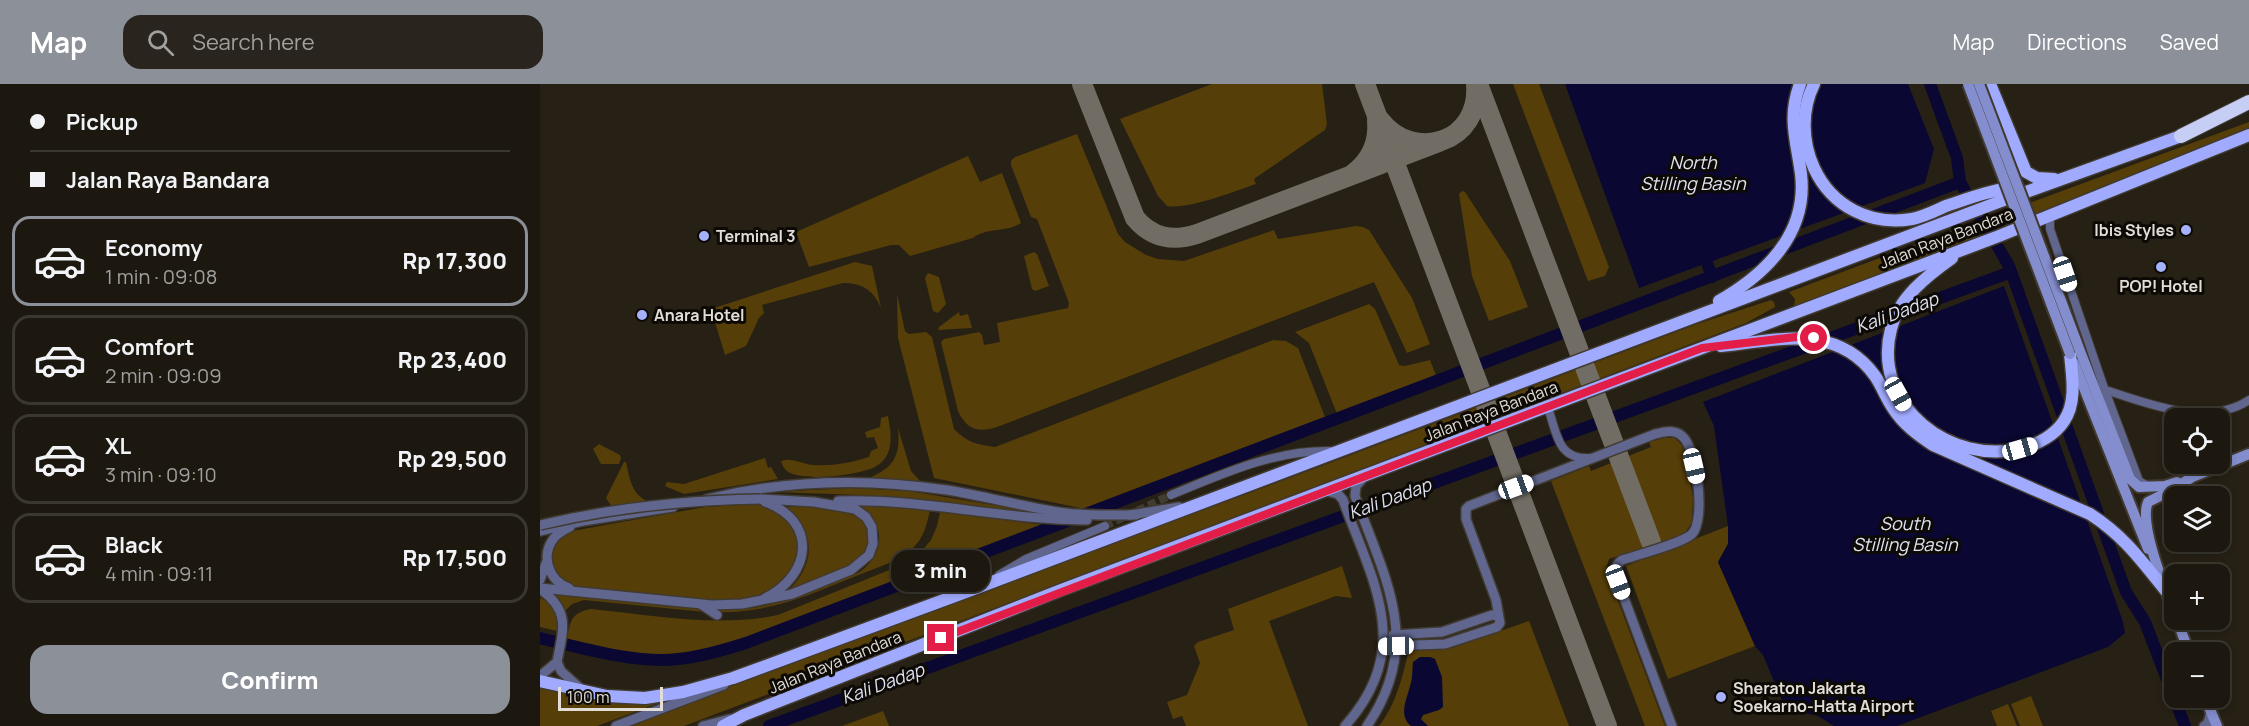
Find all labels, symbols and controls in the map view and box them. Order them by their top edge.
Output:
search box [123,15,543,69]
text: Map [30,23,87,61]
icon: search [144,26,177,59]
text: Search here [192,27,315,57]
text: Map [1953,28,1994,56]
text: Directions [2027,28,2127,56]
text: Saved [2160,28,2219,56]
text: Pickup [66,107,138,137]
water label: North Stilling Basin [1640,150,1747,195]
text: Jalan Raya Bandara [66,165,270,195]
street label: Jalan Raya Bandara [1876,202,2016,274]
place label: Ibis Styles [2094,219,2174,241]
marker: Ibis Styles [2179,223,2193,237]
place label: Terminal 3 [716,225,796,247]
marker: Terminal 3 [697,229,711,243]
text: Economy [105,233,203,263]
icon: car [33,234,87,288]
text: Rp 17,300 [403,246,507,276]
car [2051,254,2079,294]
marker: POP! Hotel [2154,260,2168,274]
text: 1 min · 09:08 [105,263,217,290]
place label: POP! Hotel [2119,275,2203,297]
water label: Kali Dadap [1852,286,1942,338]
place label: Anara Hotel [654,304,745,326]
marker: Anara Hotel [635,308,649,322]
route start [1800,324,1827,351]
text: Comfort [105,332,194,362]
icon: car [33,333,87,387]
text: Rp 23,400 [398,345,507,375]
text: 2 min · 09:09 [105,362,222,389]
car [1881,374,1915,414]
street label: Jalan Raya Bandara [1421,375,1561,447]
map controls [2164,408,2230,708]
button: locate [2164,408,2230,474]
text: XL [105,431,131,461]
icon: car [33,432,87,486]
car [2000,435,2040,463]
text: Rp 29,500 [398,444,507,474]
car [1681,446,1707,486]
text: 3 min · 09:10 [105,461,217,488]
water label: Kali Dadap [1345,472,1435,524]
car [1496,472,1536,502]
button: layers [2164,486,2230,552]
water label: South Stilling Basin [1852,511,1959,556]
text: Black [105,530,162,560]
icon: car [33,531,87,585]
text: Rp 17,500 [403,543,507,573]
callout: 3 min [892,551,990,593]
text: 3 min [914,557,967,584]
text: 4 min · 09:11 [105,560,213,587]
car [1603,562,1633,602]
button: + [2164,564,2230,630]
route end [927,624,954,651]
street label: Jalan Raya Bandara [765,625,905,699]
car [1378,637,1414,655]
button: − [2164,642,2230,708]
button: Confirm [30,645,510,714]
water label: Kali Dadap [838,657,928,709]
place label: Sheraton Jakarta Soekarno-Hatta Airport [1733,677,1915,717]
scale bar [558,684,663,712]
text: 100 m [567,686,610,708]
marker: Sheraton Jakarta Soekarno-Hatta Airport [1714,690,1728,704]

